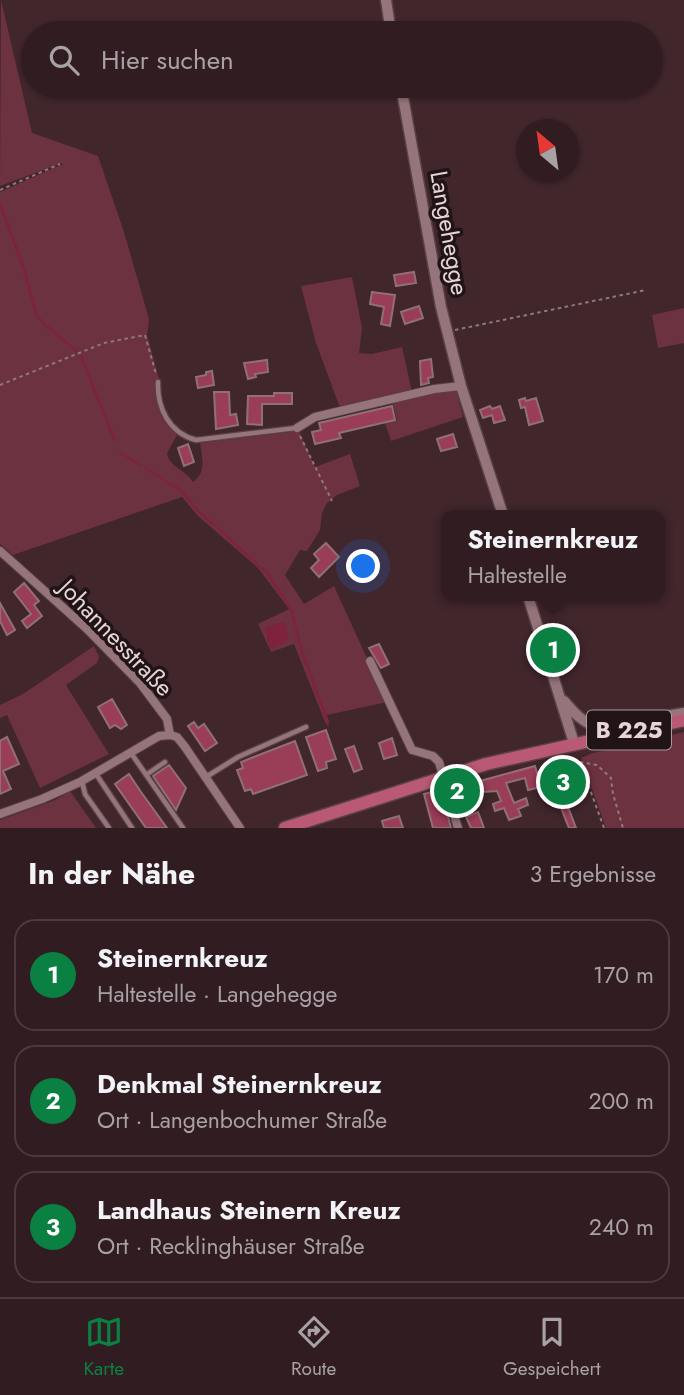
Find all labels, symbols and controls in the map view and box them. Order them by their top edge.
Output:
search box [21,21,663,98]
icon: search [45,41,83,79]
text: Hier suchen [101,41,234,79]
north arrow [516,119,579,182]
street label: Langehegge [421,168,478,298]
popup [441,510,665,601]
text: Steinernkreuz [468,520,638,558]
your location [346,549,380,583]
text: Haltestelle [468,558,567,592]
street label: Johannesstraße [49,569,182,704]
pin: 1 [530,624,576,676]
road number: B 225 [587,710,671,750]
pin: 3 [540,756,586,808]
pin: 2 [434,765,480,817]
text: In der Nähe [28,852,195,895]
text: 3 Ergebnisse [530,857,656,891]
text: Steinernkreuz [97,939,268,977]
text: 1 [47,958,59,992]
text: 170 m [593,958,654,992]
text: Haltestelle · Langehegge [97,977,337,1011]
text: Denkmal Steinernkreuz [97,1065,382,1103]
text: 2 [45,1084,61,1118]
text: 200 m [588,1084,654,1118]
text: Ort · Langenbochumer Straße [97,1103,387,1137]
text: Landhaus Steinern Kreuz [97,1191,401,1229]
text: 3 [46,1210,60,1244]
text: 240 m [589,1210,654,1244]
text: Ort · Recklinghäuser Straße [97,1229,365,1263]
tab: Karte [83,1313,124,1382]
tab: Route [291,1313,336,1382]
tab: Gespeichert [503,1313,601,1382]

